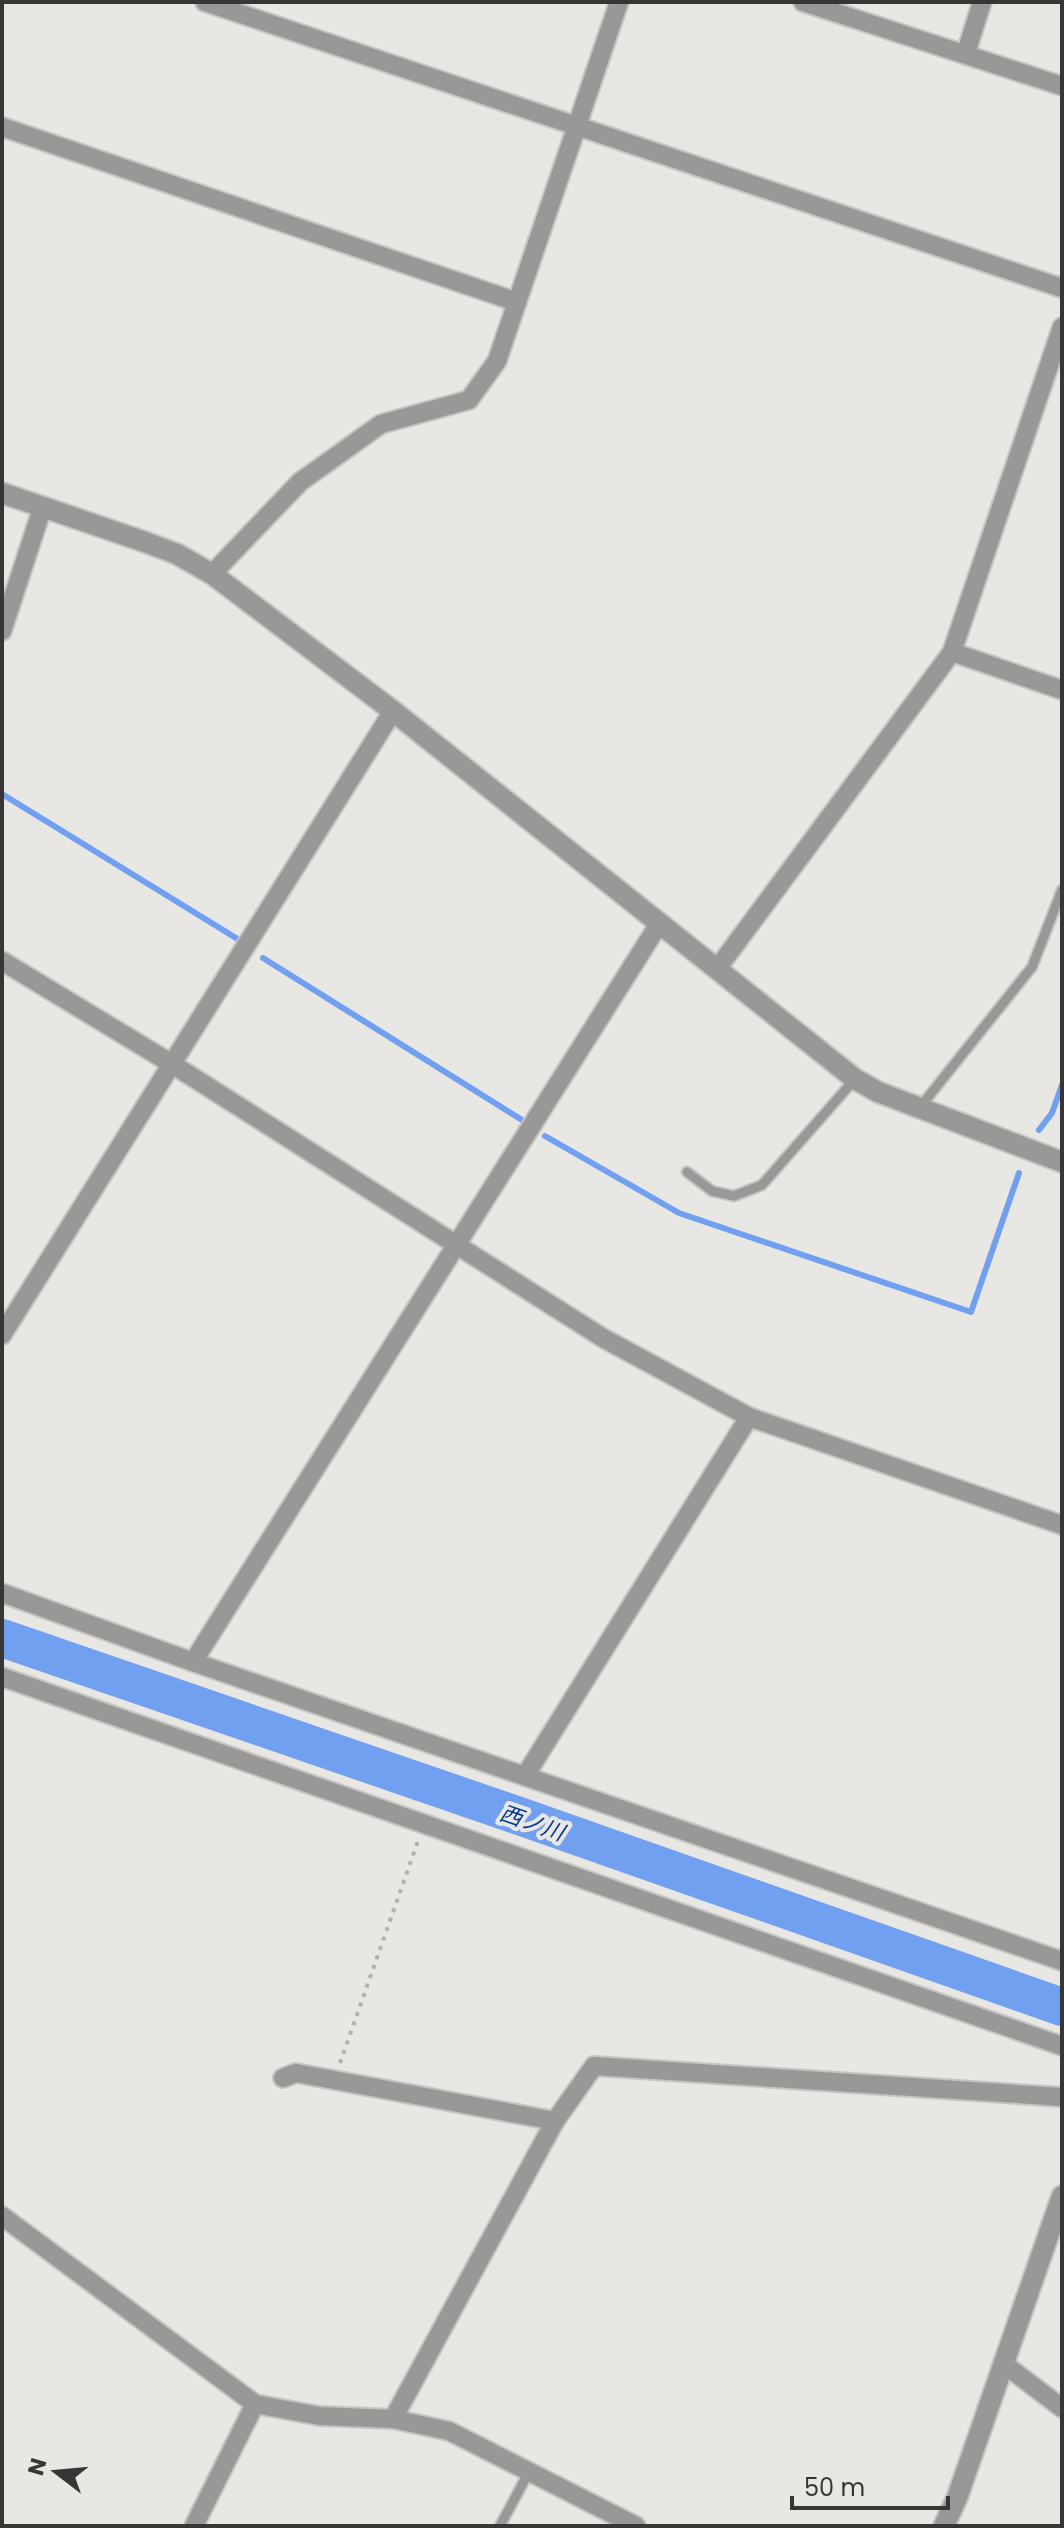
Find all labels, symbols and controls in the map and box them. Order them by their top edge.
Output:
water label: 西ノ川 [496,1798,570,1849]
north arrow [16,2432,96,2512]
text: N [20,2454,54,2479]
scale bar [792,2460,948,2510]
text: 50 m [804,2471,865,2504]

